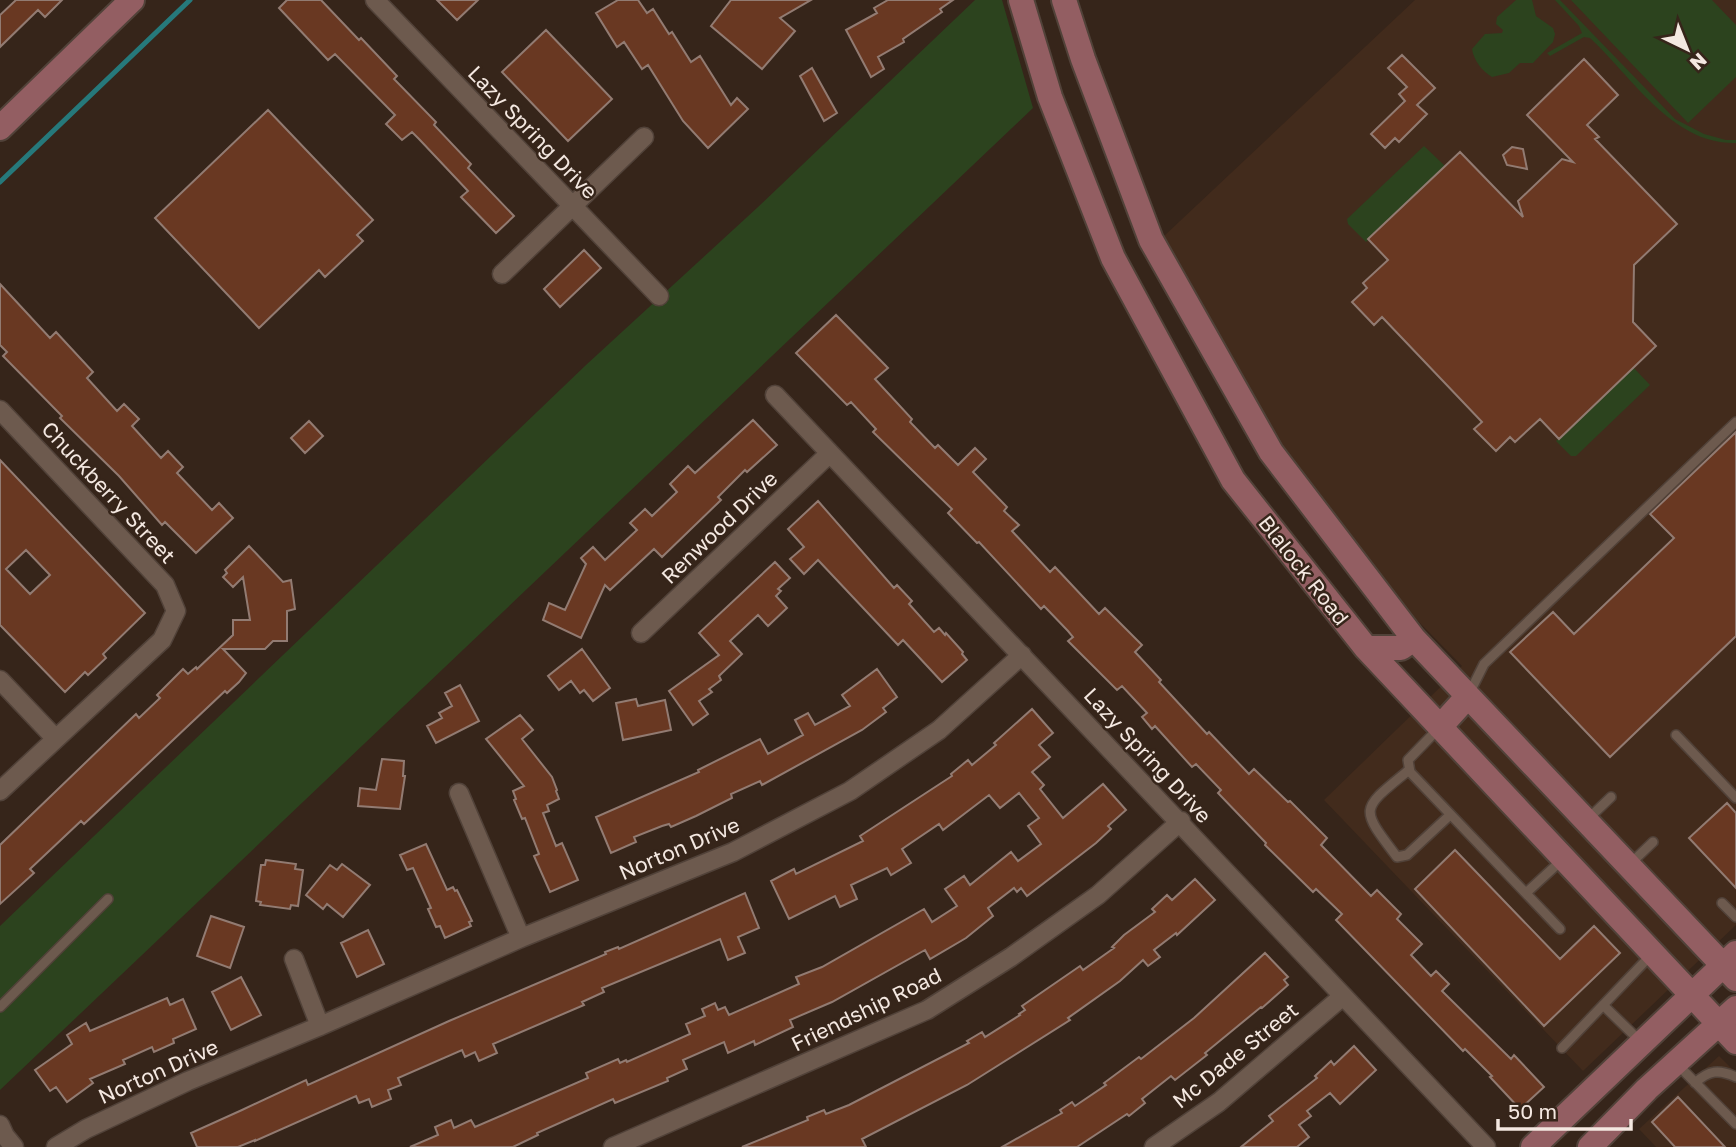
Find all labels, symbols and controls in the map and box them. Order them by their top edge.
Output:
north arrow [1652,14,1722,84]
text: N [1686,48,1712,75]
street label: Lazy Spring Drive [463,60,603,204]
street label: Chuckberry Street [37,416,181,568]
street label: Renwood Drive [656,465,782,589]
street label: Blalock Road [1253,510,1355,630]
street label: Lazy Spring Drive [1079,682,1217,828]
street label: Norton Drive [615,811,743,885]
street label: Friendship Road [787,961,945,1057]
street label: Mc Dade Street [1167,996,1303,1114]
street label: Norton Drive [94,1033,222,1109]
scale bar [1498,1088,1631,1132]
text: 50 m [1508,1098,1557,1124]

